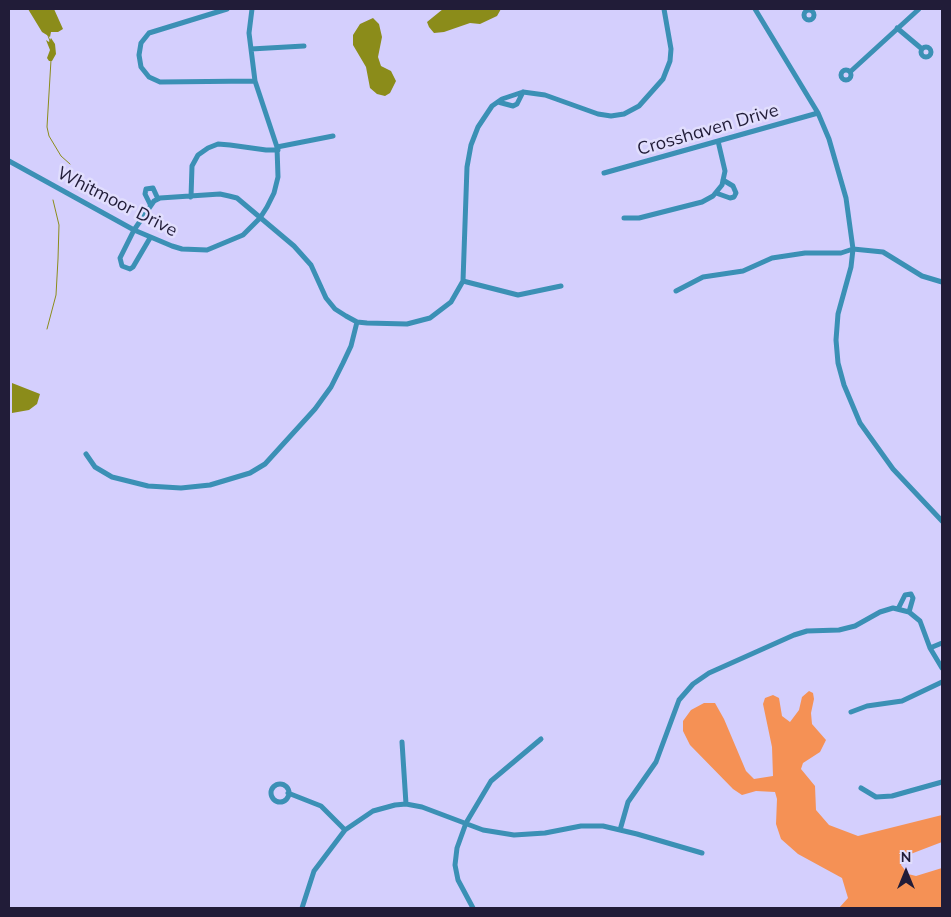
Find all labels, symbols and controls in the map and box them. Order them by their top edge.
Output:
street label: Crosshaven Drive [635,99,781,161]
street label: Whitmoor Drive [53,162,181,242]
north arrow [881,847,931,897]
text: N [901,848,911,866]

